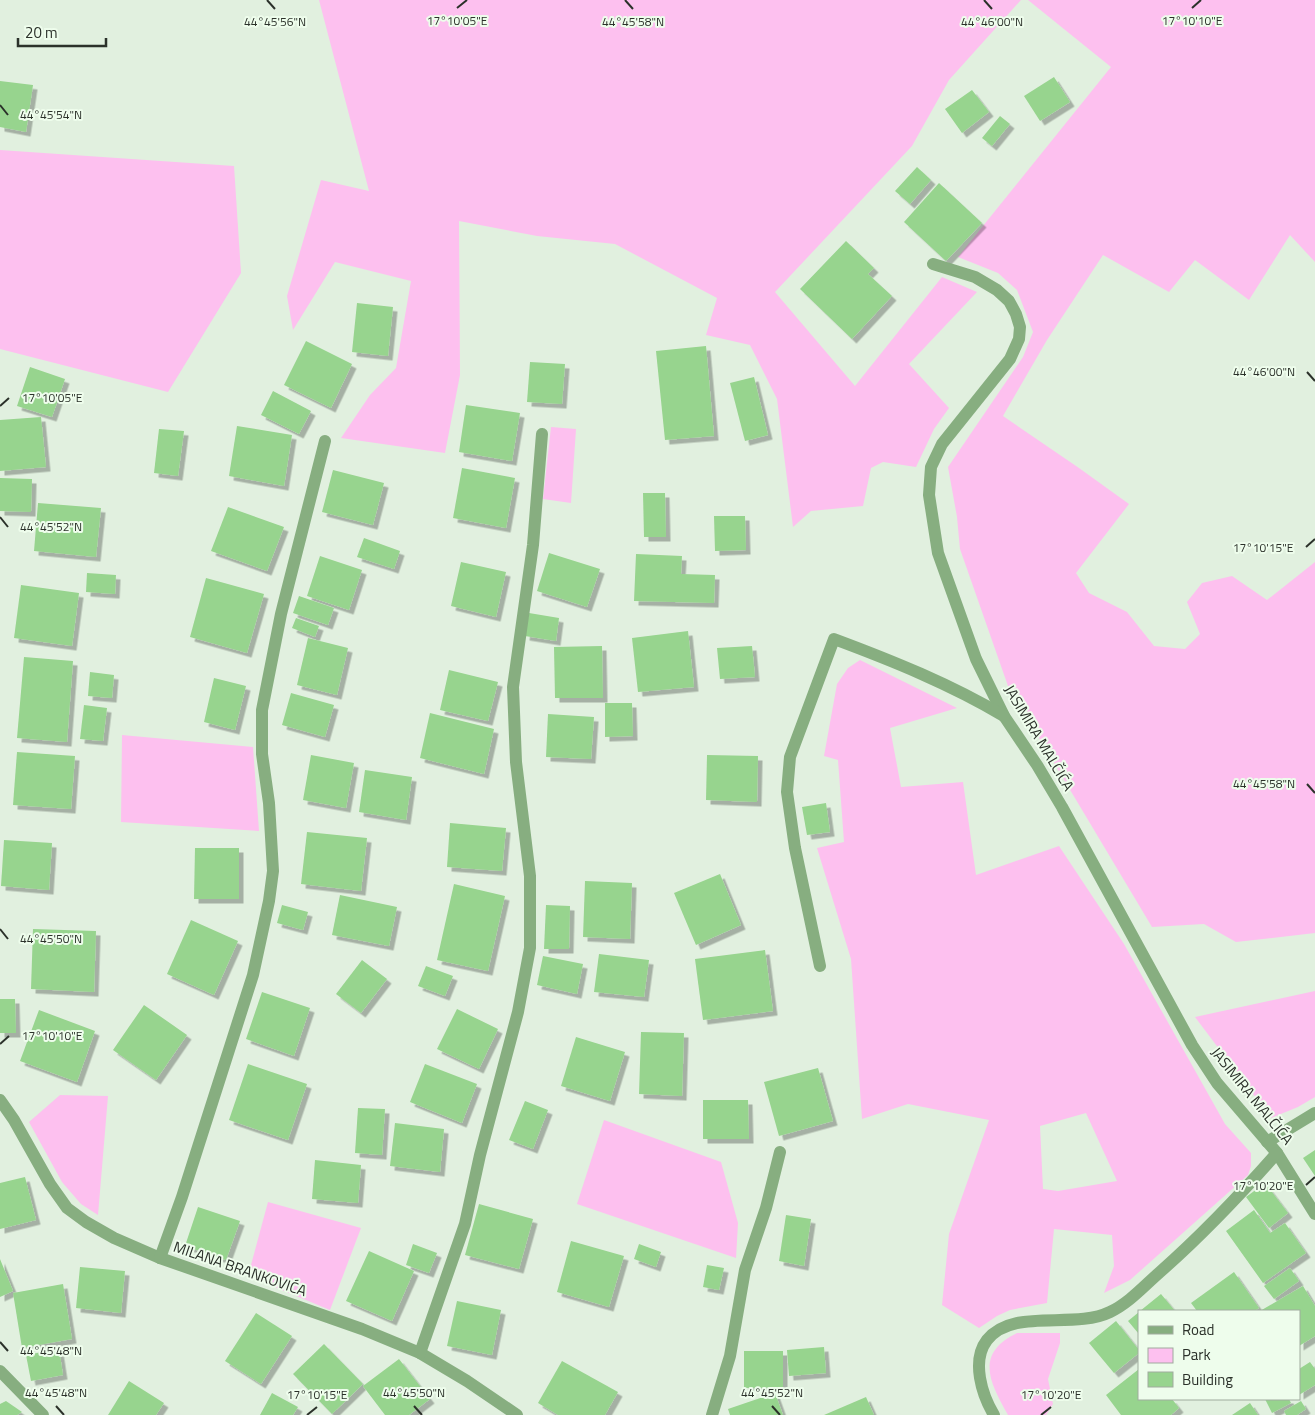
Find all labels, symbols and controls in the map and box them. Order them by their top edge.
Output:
text: 17°10'05"E [427,11,488,30]
text: 17°10'10"E [1162,11,1223,30]
text: 44°45'56"N [244,12,306,31]
text: 44°45'58"N [602,12,664,31]
text: 44°46'00"N [961,12,1023,31]
scale bar [18,15,105,47]
text: 20 m [25,21,58,44]
text: 44°45'54"N [20,105,82,124]
text: 44°46'00"N [1233,362,1295,381]
text: 17°10'05"E [22,388,83,407]
text: 44°45'52"N [20,517,82,536]
text: 17°10'15"E [1233,538,1294,557]
street label: JASIMIRA MALČIĆA [999,680,1080,795]
text: 44°45'58"N [1233,774,1295,793]
text: 44°45'50"N [20,929,82,948]
text: 17°10'10"E [22,1026,83,1045]
street label: JASIMIRA MALČIĆA [1206,1042,1299,1150]
text: 17°10'20"E [1233,1176,1294,1195]
street label: MILANA BRANKOVIĆA [170,1235,310,1302]
legend [1138,1310,1300,1400]
text: Road [1182,1318,1214,1341]
text: 44°45'48"N [20,1341,82,1360]
text: Park [1182,1343,1211,1366]
text: Building [1182,1368,1233,1391]
text: 44°45'48"N [25,1383,87,1402]
text: 44°45'50"N [383,1383,445,1402]
text: 44°45'52"N [741,1383,803,1402]
text: 17°10'15"E [287,1385,348,1404]
text: 17°10'20"E [1021,1385,1082,1404]

